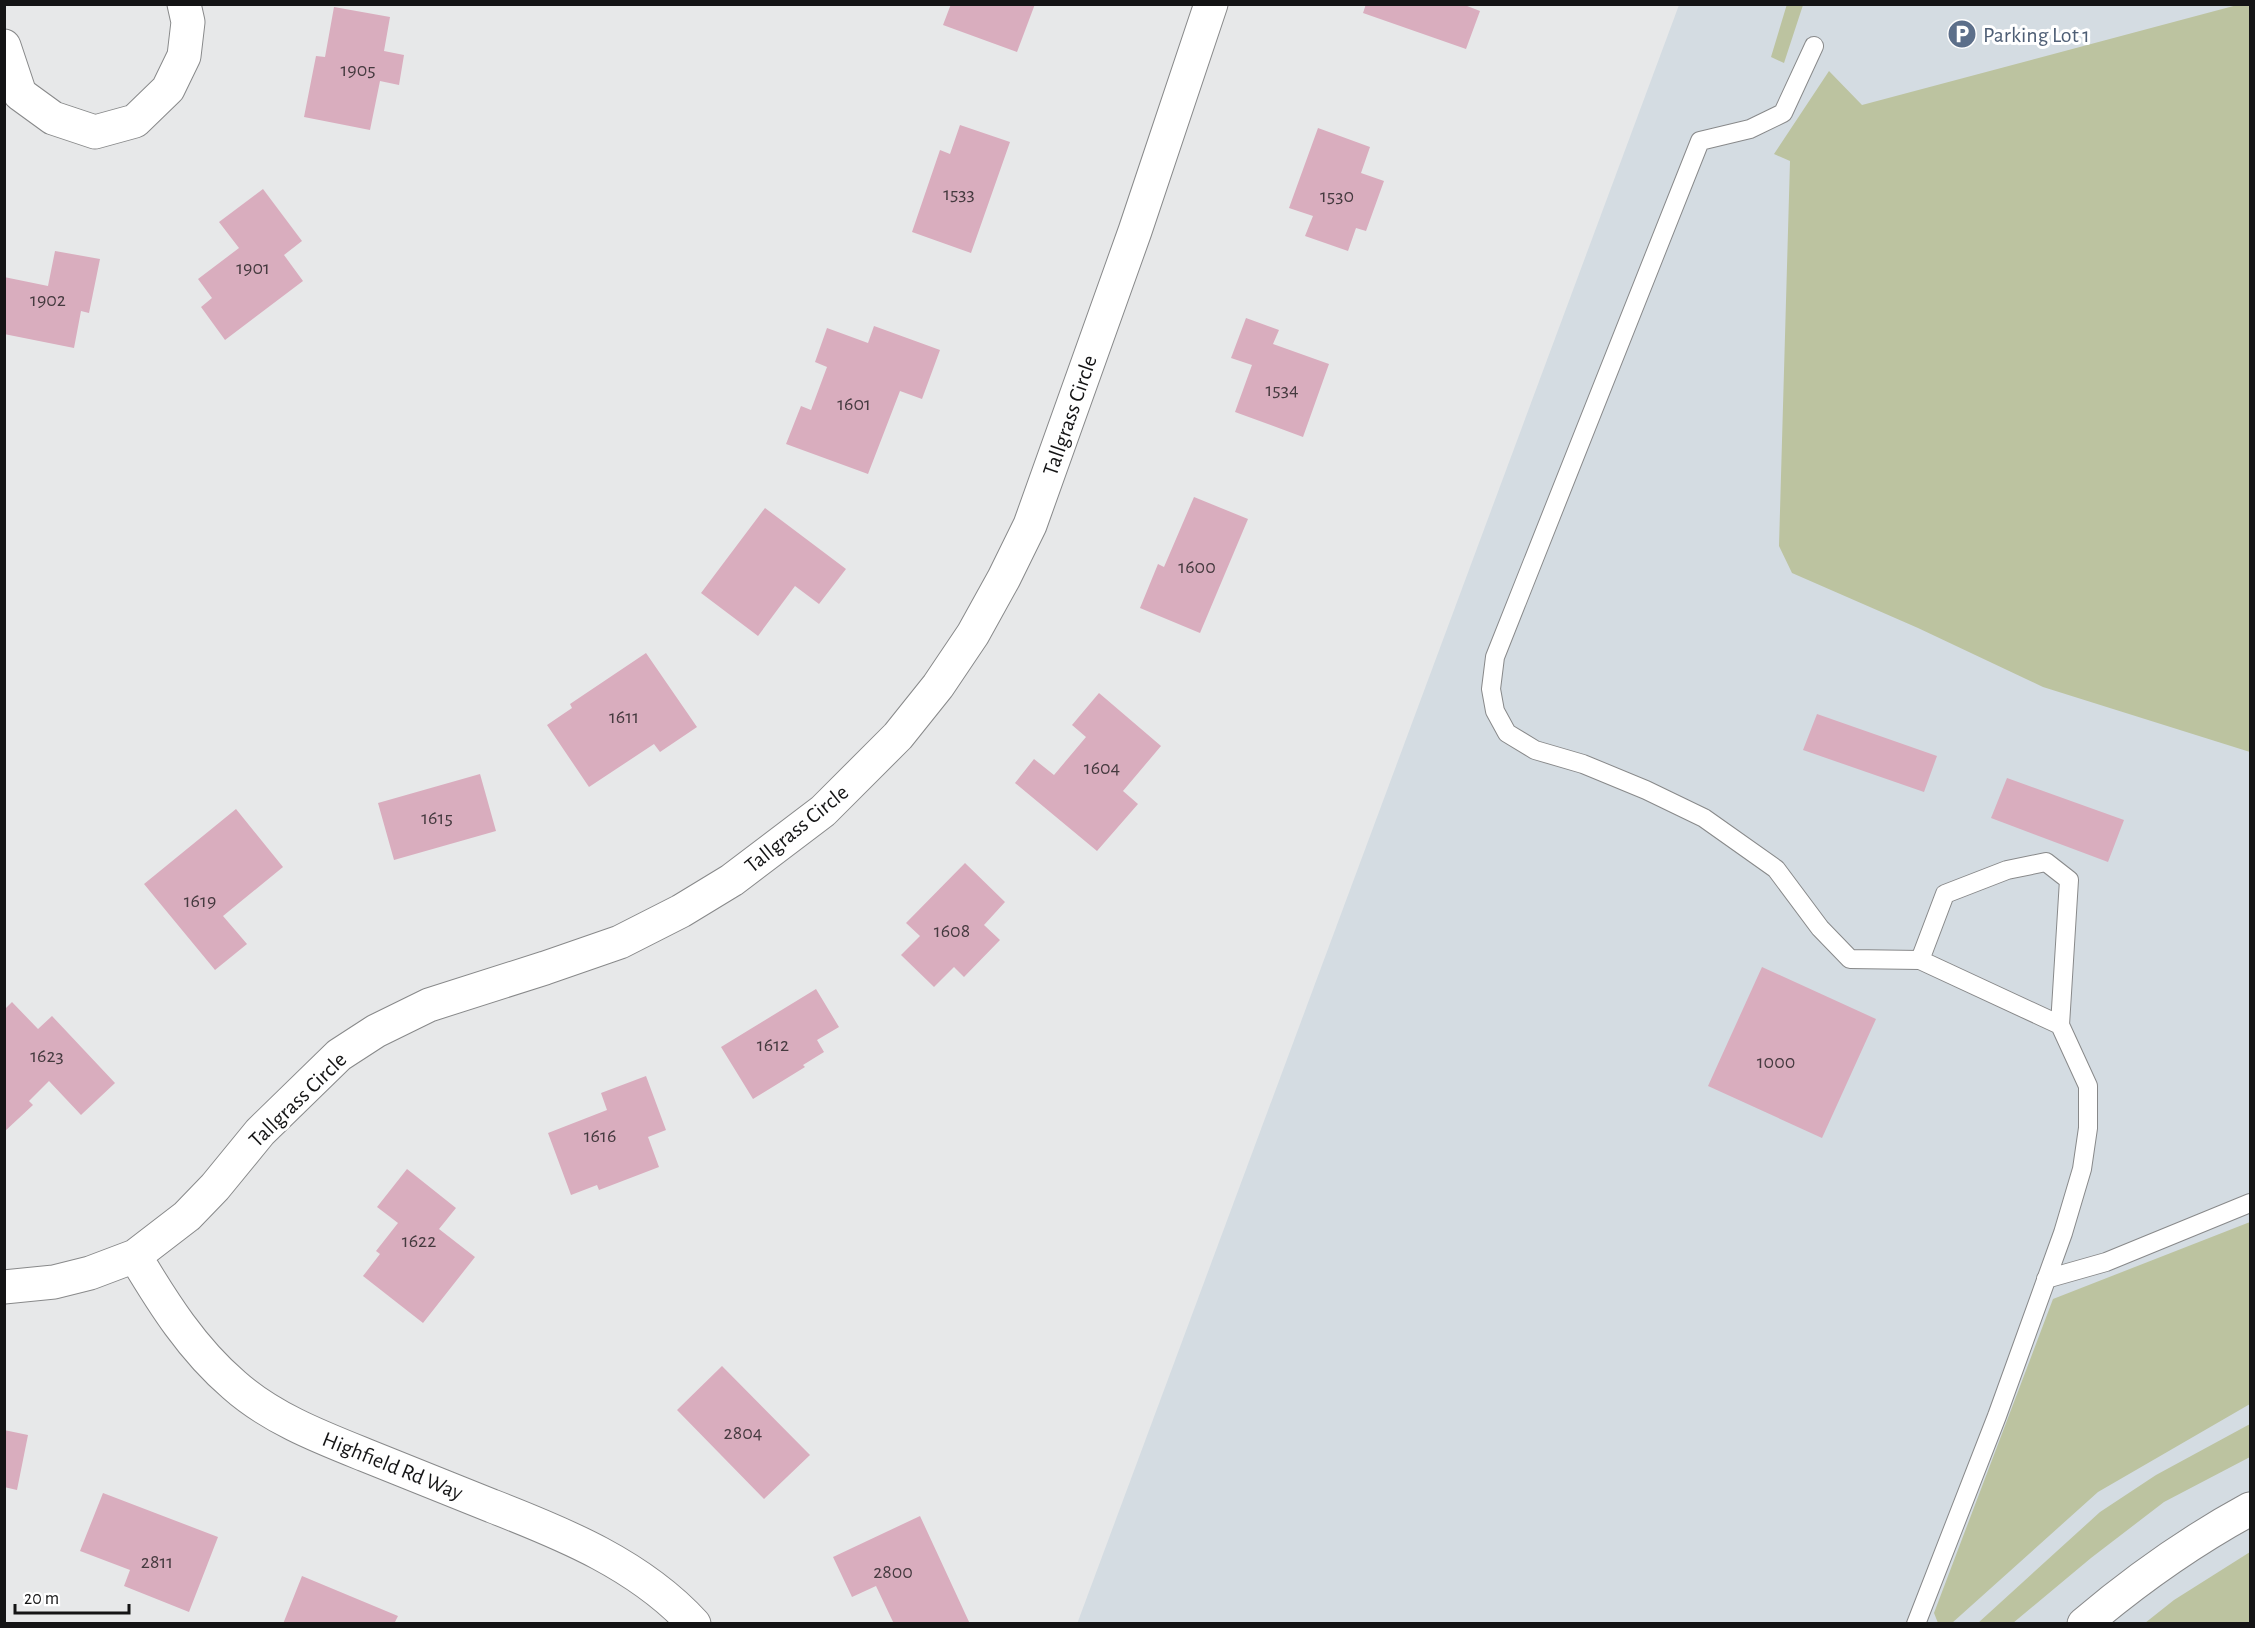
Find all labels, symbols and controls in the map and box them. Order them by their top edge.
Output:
parking icon: Parking Lot 1 [1946,18,1978,50]
place label: Parking Lot 1 [1983,24,2090,46]
house number: 1905 [340,60,376,80]
house number: 1533 [943,184,975,204]
house number: 1530 [1320,186,1354,206]
house number: 1901 [236,258,270,278]
house number: 1902 [30,290,66,310]
street label: Tallgrass Circle [1039,352,1101,478]
house number: 1534 [1265,380,1299,400]
house number: 1601 [837,394,871,414]
house number: 1600 [1178,557,1216,577]
house number: 1611 [609,707,639,727]
house number: 1604 [1084,758,1120,778]
street label: Tallgrass Circle [741,781,852,877]
house number: 1615 [421,808,453,828]
house number: 1619 [184,891,216,911]
house number: 1608 [934,921,970,941]
house number: 1612 [757,1035,789,1055]
house number: 1623 [30,1046,64,1066]
street label: Tallgrass Circle [245,1048,351,1151]
house number: 1000 [1757,1052,1795,1072]
house number: 1616 [584,1126,616,1146]
house number: 1622 [402,1231,436,1251]
house number: 2804 [724,1423,762,1443]
street label: Highfield Rd Way [319,1428,467,1504]
house number: 2811 [141,1552,173,1572]
house number: 2800 [873,1562,913,1582]
scale bar [15,1577,129,1615]
text: 20 m [24,1590,59,1608]

